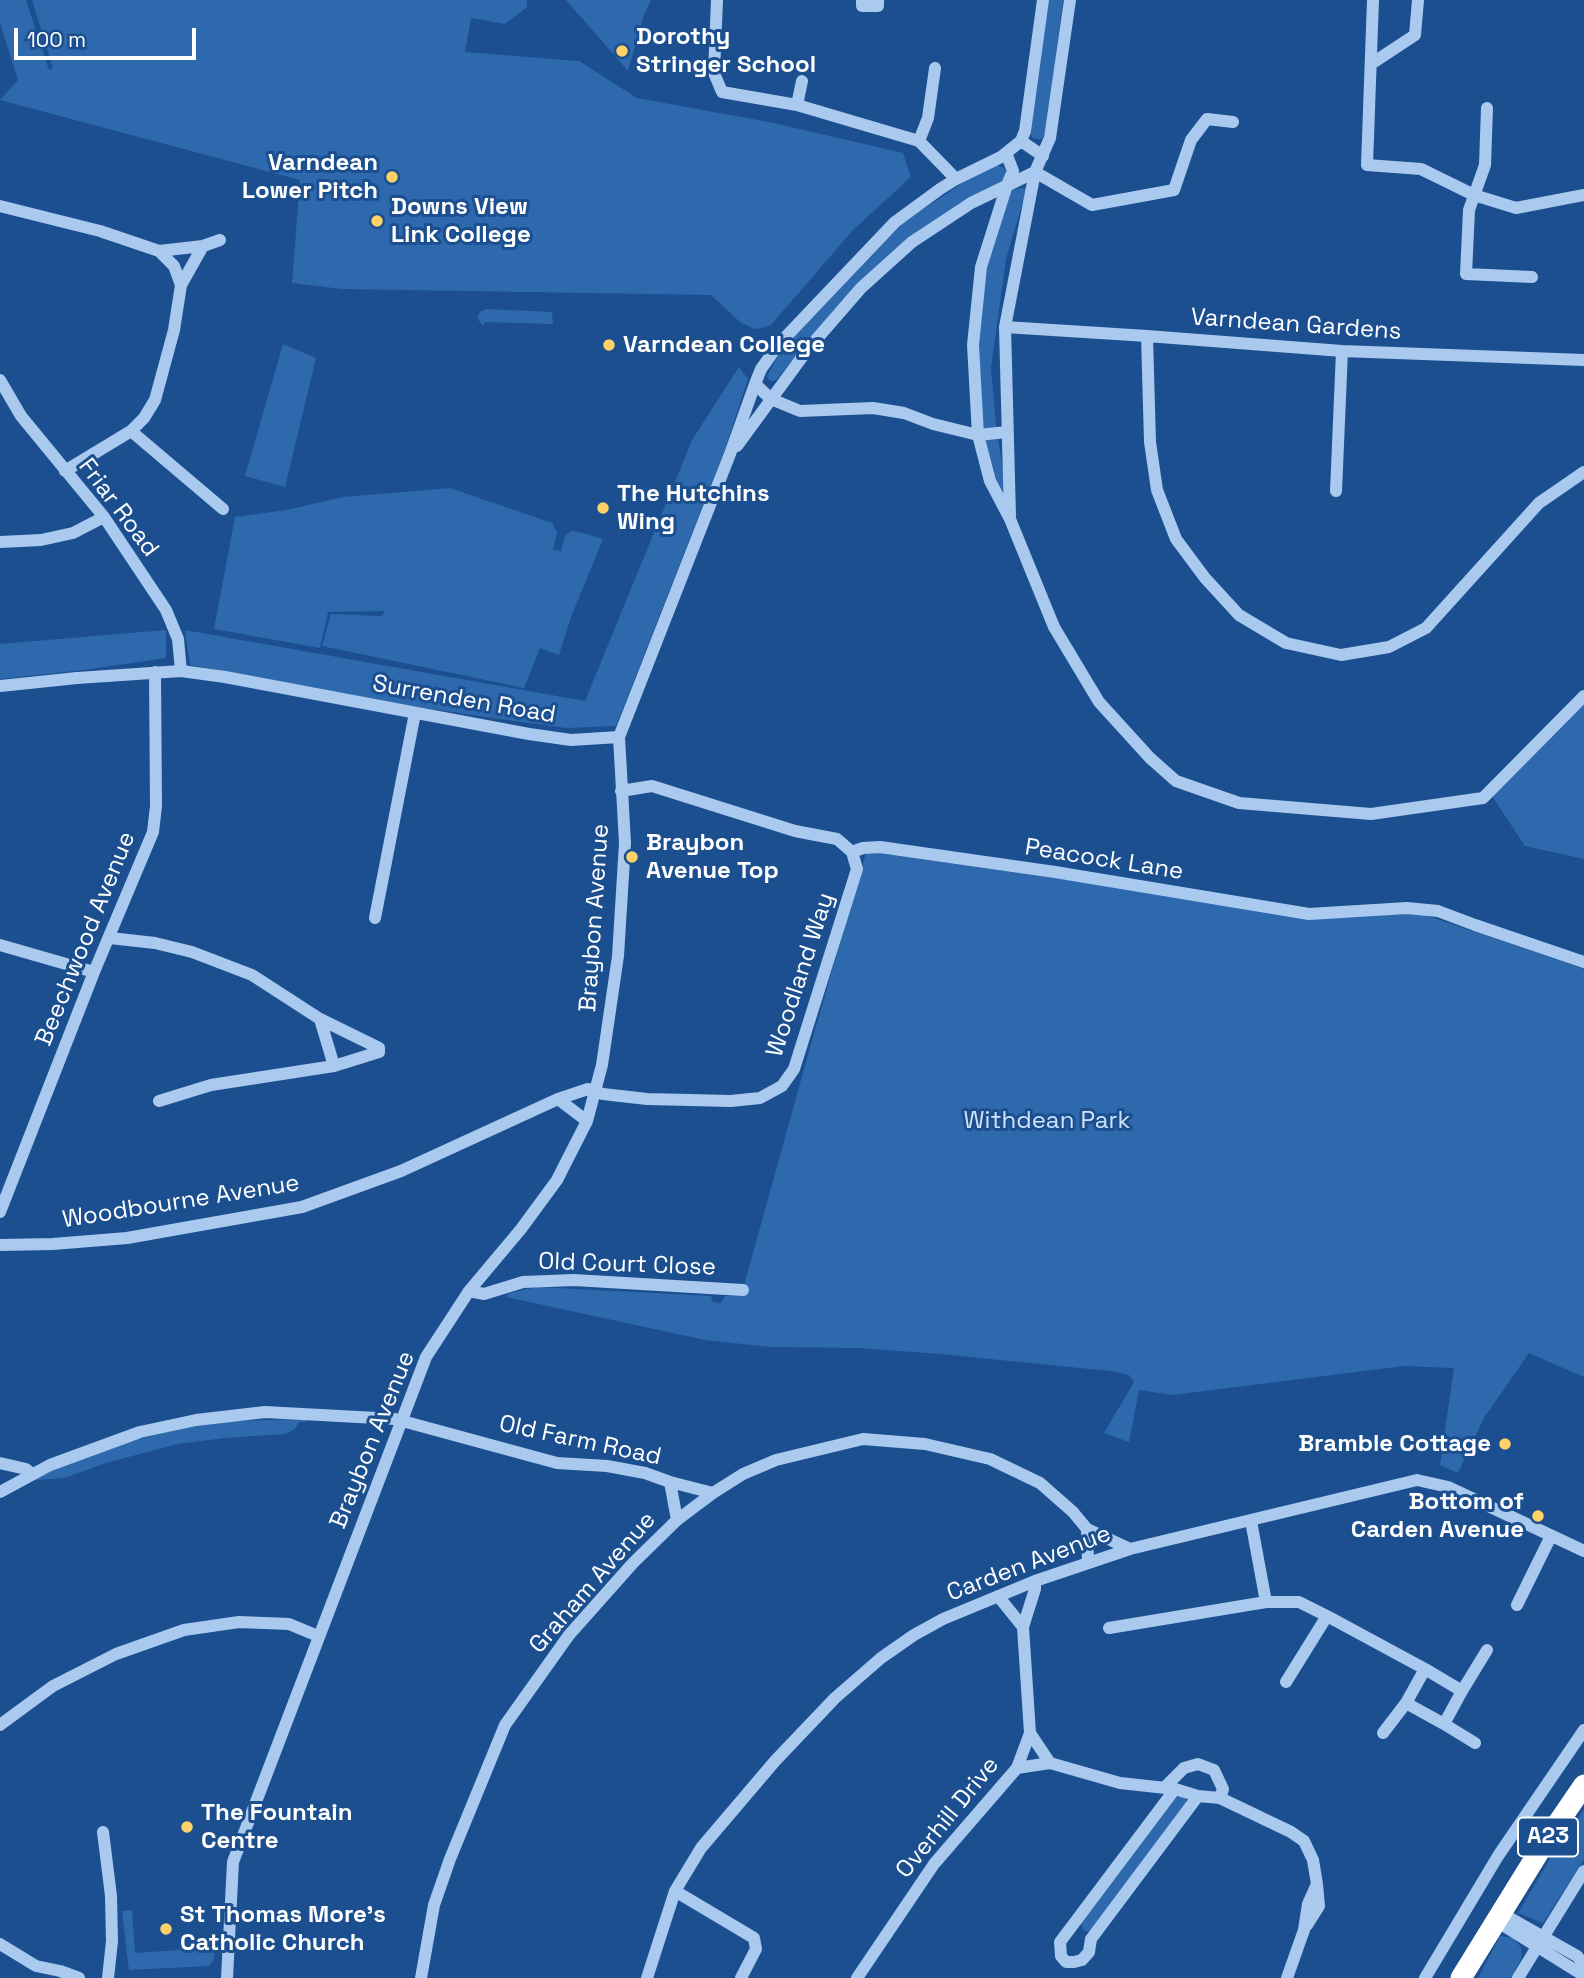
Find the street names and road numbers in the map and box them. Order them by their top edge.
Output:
street label: Varndean Gardens [1190,303,1402,347]
street label: Friar Road [72,453,164,563]
street label: Surrenden Road [370,670,558,730]
street label: Braybon Avenue [574,823,616,1013]
street label: Beechwood Avenue [30,828,142,1050]
street label: Peacock Lane [1023,833,1185,887]
street label: Woodland Way [761,889,841,1061]
street label: Woodbourne Avenue [60,1169,302,1235]
street label: Old Court Close [538,1248,716,1282]
street label: Braybon Avenue [324,1347,422,1533]
street label: Old Farm Road [496,1410,664,1472]
street label: Graham Avenue [524,1506,662,1660]
street label: Carden Avenue [943,1520,1115,1608]
street label: Overhill Drive [890,1752,1006,1884]
road number: A23 [1518,1818,1578,1856]

